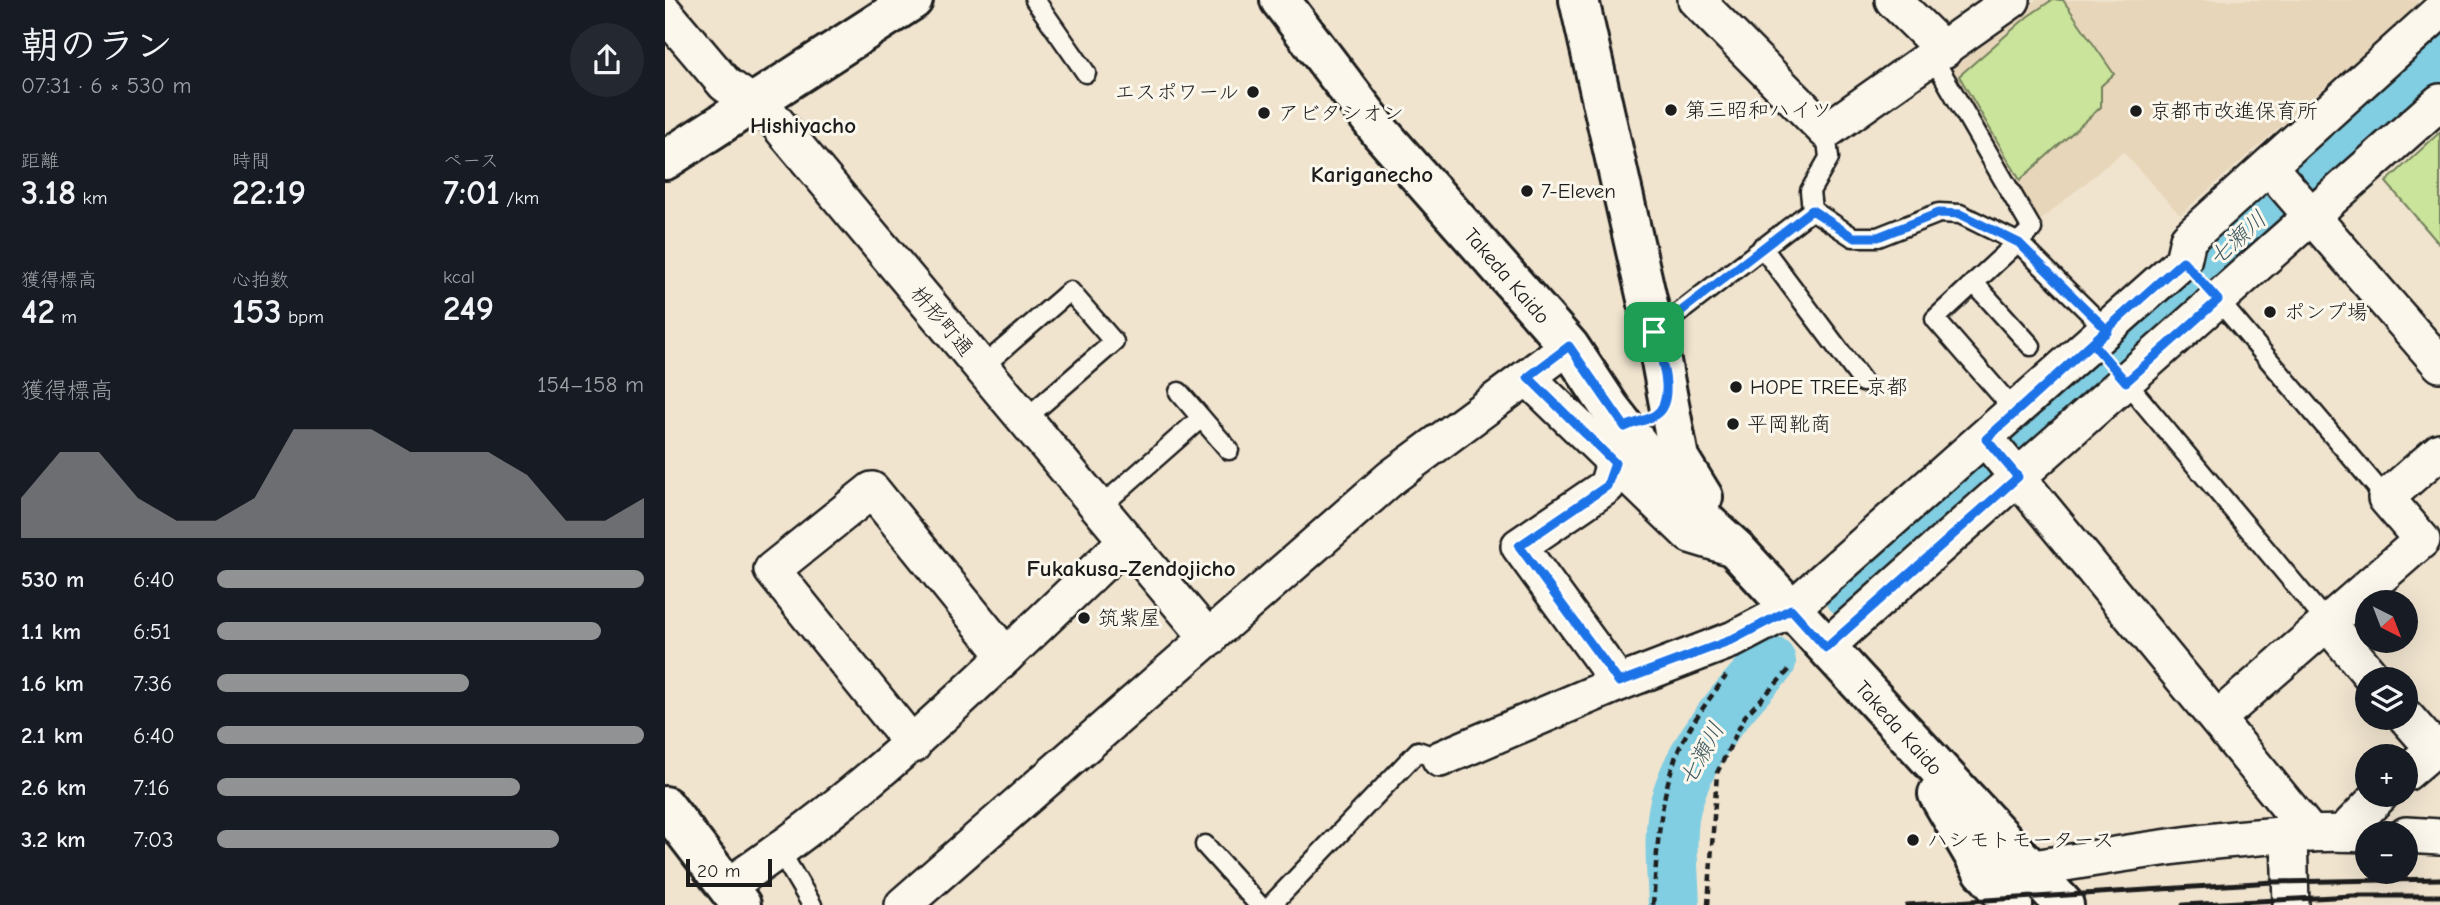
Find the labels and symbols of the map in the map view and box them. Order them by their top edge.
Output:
place label: エスポワール [1114,80,1239,104]
marker: エスポワール [1245,84,1261,100]
place label: 第三昭和ハイツ [1685,98,1832,122]
place label: 京都市改進保育所 [2150,99,2318,123]
place label: アビタシオン [1278,101,1404,125]
marker: 第三昭和ハイツ [1663,102,1679,118]
marker: 京都市改進保育所 [2128,103,2144,119]
marker: アビタシオン [1256,105,1272,121]
district label: Hishiyacho [750,112,856,139]
district label: Kariganecho [1311,161,1433,188]
place label: 7-Eleven [1541,179,1616,203]
marker: 7-Eleven [1519,183,1535,199]
water label: 七瀬川 [2203,205,2272,271]
street label: Takeda Kaido [1459,223,1555,329]
street label: 枡形町通 [906,281,978,361]
place label: ポンプ場 [2284,300,2368,324]
pin [1624,302,1684,362]
marker: ポンプ場 [2262,304,2278,320]
place label: HOPE TREE 京都 [1750,375,1908,399]
marker: HOPE TREE 京都 [1728,379,1744,395]
place label: 平岡靴商 [1747,412,1831,436]
marker: 平岡靴商 [1725,416,1741,432]
district label: Fukakusa-Zendojicho [1026,555,1236,582]
north arrow [2355,590,2419,653]
place label: 筑紫屋 [1098,606,1161,630]
marker: 筑紫屋 [1076,610,1092,626]
street label: Takeda Kaido [1850,676,1948,780]
water label: 七瀬川 [1673,718,1730,791]
place label: ハシモトモータース [1927,828,2114,852]
marker: ハシモトモータース [1905,832,1921,848]
scale bar [686,856,772,888]

